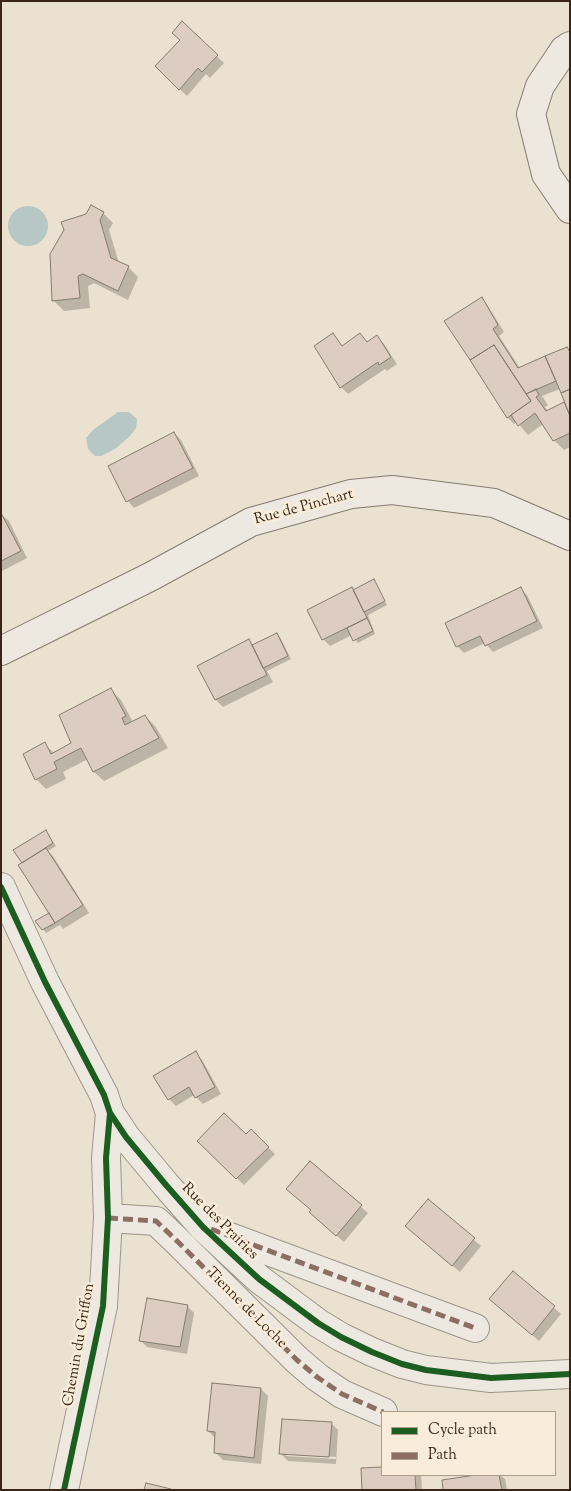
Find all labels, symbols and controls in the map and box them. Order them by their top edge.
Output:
street label: Rue de Pinchart [252,486,356,530]
street label: Rue des Prairies [177,1180,261,1264]
street label: Tienne de Loche [202,1265,290,1353]
street label: Chemin du Griffon [60,1282,100,1408]
legend [381,1411,556,1476]
text: Cycle path [428,1420,497,1441]
text: Path [428,1445,457,1466]

